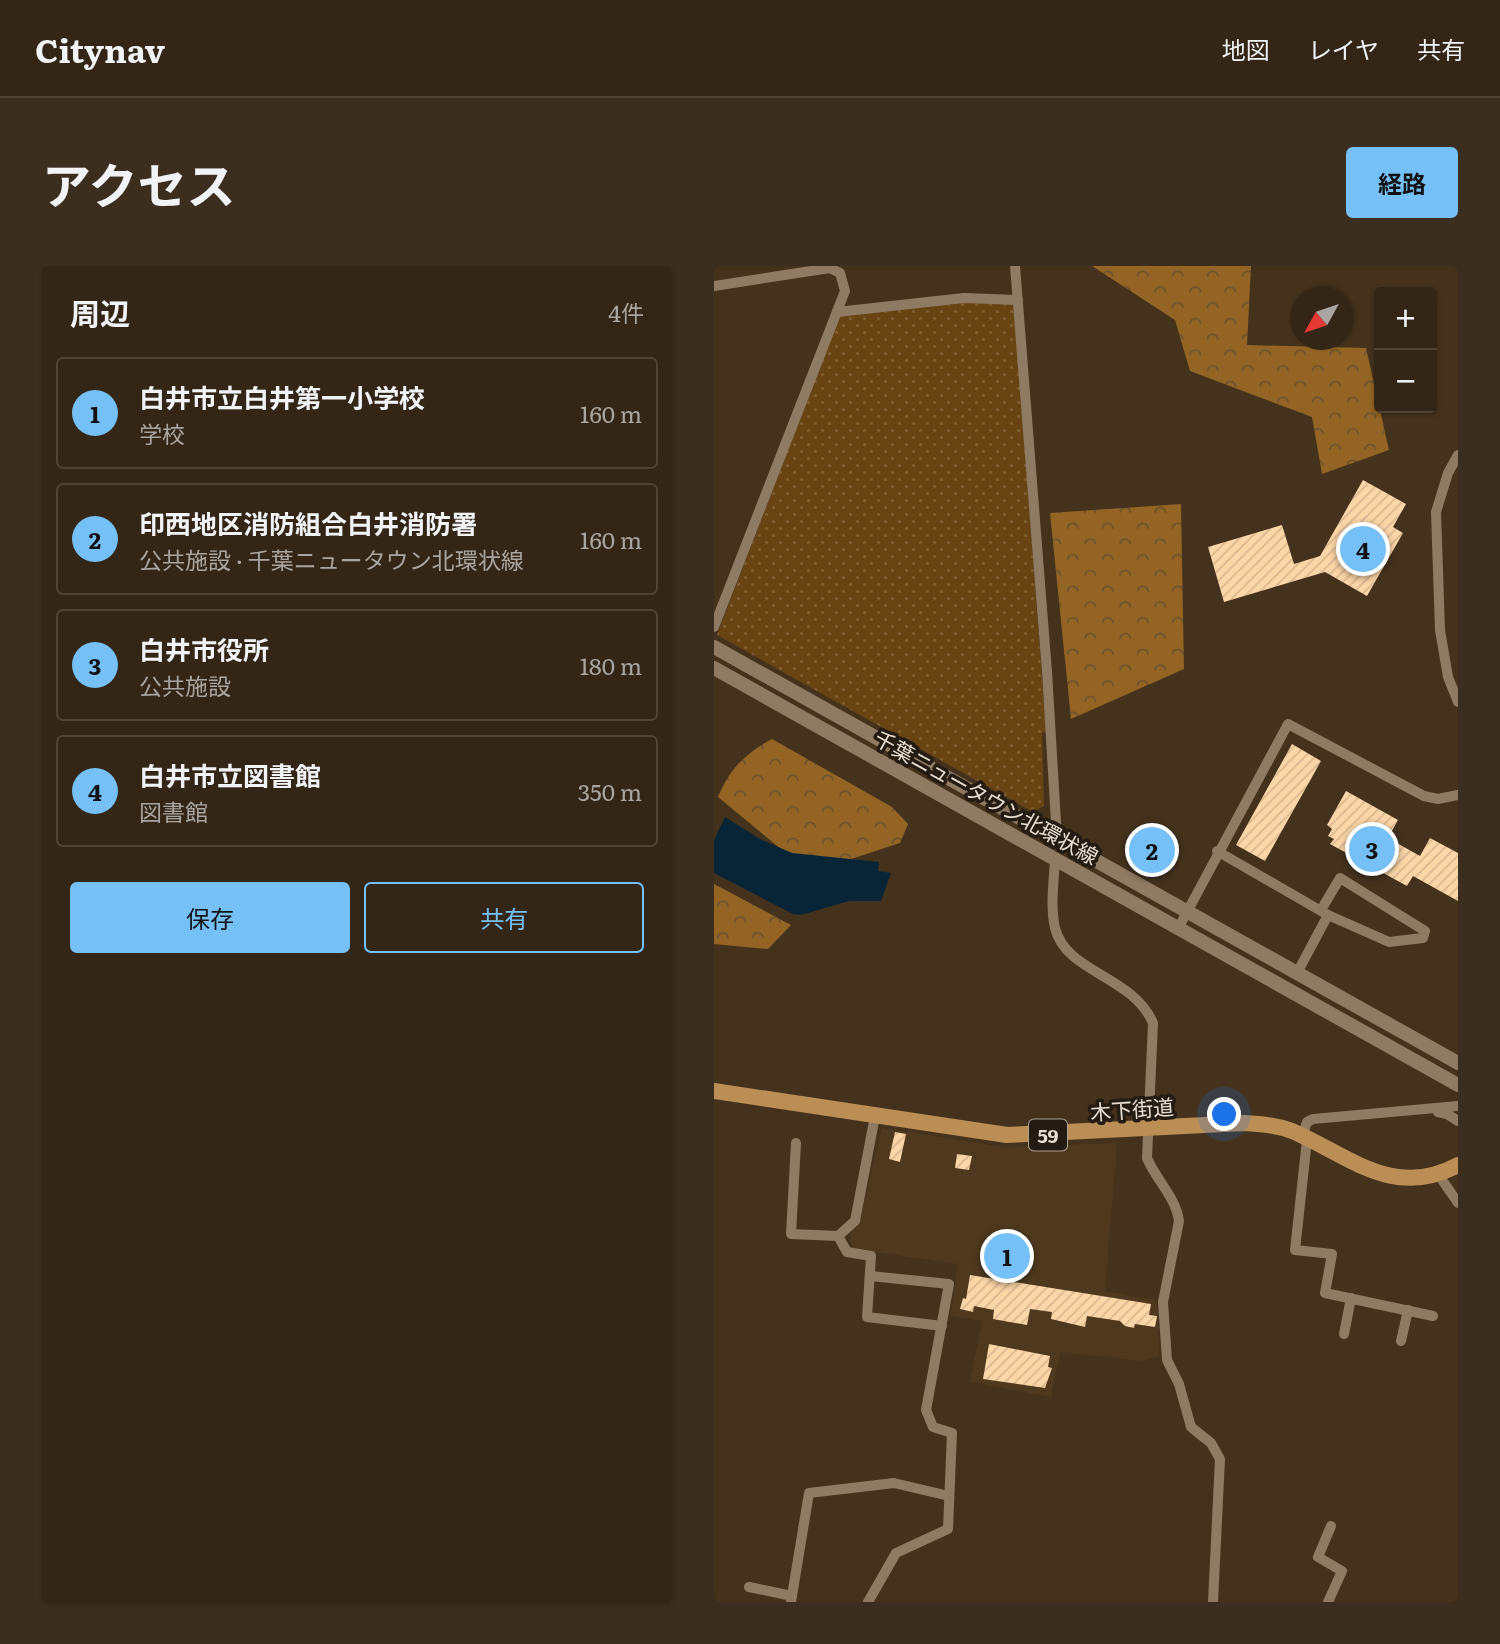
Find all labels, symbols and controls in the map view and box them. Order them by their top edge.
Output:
text: Citynav [35,24,165,73]
text: 地図 [1222,31,1270,66]
text: レイヤ [1308,31,1379,66]
text: 共有 [1417,31,1465,66]
text: アクセス [42,146,236,219]
button: 経路 [1346,147,1458,218]
north arrow [1290,287,1353,350]
map controls [1374,287,1437,413]
button: + [1374,287,1437,350]
text: 周辺 [70,290,130,334]
text: 4件 [608,295,644,329]
button: − [1374,350,1437,413]
text: 白井市立白井第一小学校 [139,377,425,416]
text: 1 [90,396,100,430]
text: 160 m [580,396,642,430]
text: 学校 [139,416,185,450]
text: 印西地区消防組合白井消防署 [139,503,477,542]
text: 2 [89,522,101,556]
text: 160 m [580,522,642,556]
pin: 4 [1340,523,1386,575]
text: 公共施設 · 千葉ニュータウン北環状線 [139,542,524,576]
text: 白井市役所 [139,629,269,668]
text: 3 [89,648,101,682]
text: 180 m [580,648,642,682]
text: 公共施設 [139,668,231,702]
street label: 千葉ニュータウン北環状線 [869,721,1105,871]
text: 白井市立図書館 [139,755,321,794]
text: 4 [88,774,102,808]
text: 350 m [578,774,642,808]
text: 図書館 [139,794,208,828]
pin: 3 [1349,823,1395,875]
pin: 2 [1129,824,1175,876]
button: 保存 [70,882,350,953]
button: 共有 [364,882,644,953]
street label: 木下街道 [1089,1090,1175,1126]
your location [1207,1097,1241,1131]
road number: 59 [1029,1120,1067,1150]
pin: 1 [984,1230,1030,1282]

